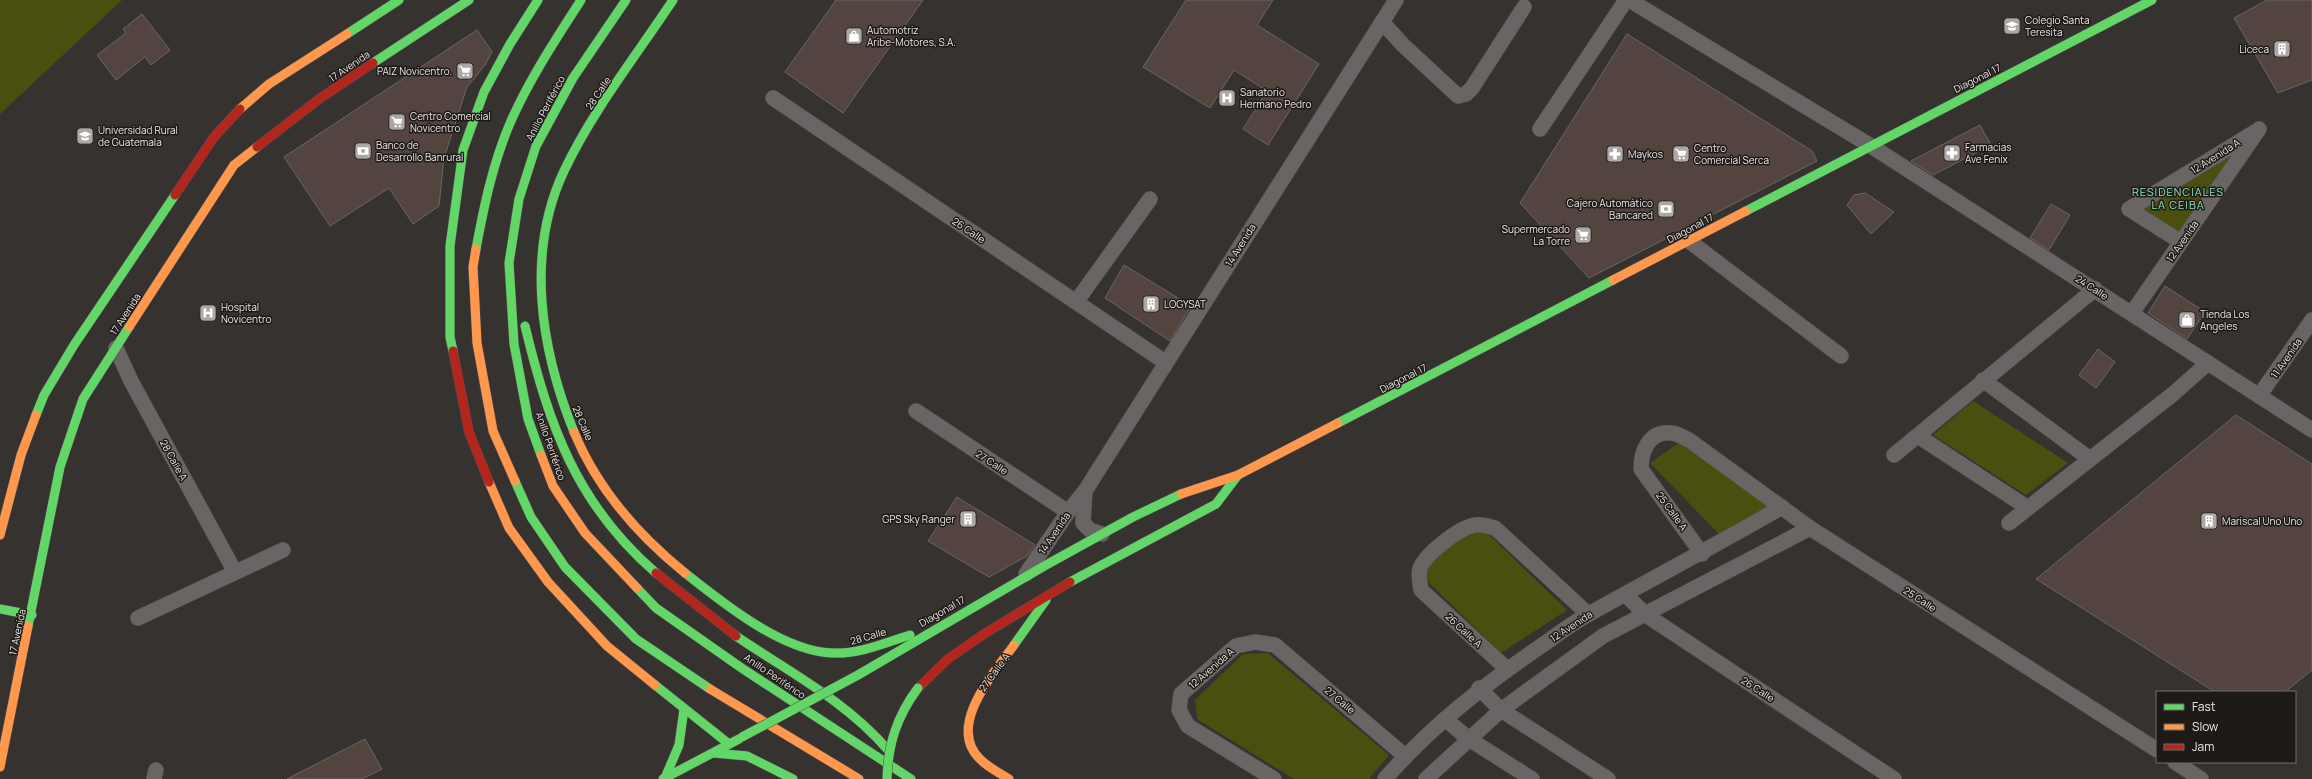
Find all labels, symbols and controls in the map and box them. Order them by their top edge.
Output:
place label: Colegio Santa Teresita [2025,13,2090,39]
school or university icon: Colegio Santa Teresita [2002,16,2022,36]
place label: Automotriz Aribe-Motores, S.A. [867,23,956,49]
shop icon: Automotriz Aribe-Motores, S.A. [844,26,864,46]
building icon: Liceca [2272,39,2292,59]
place label: Liceca [2239,42,2269,56]
street label: 17 Avenida [326,47,372,85]
street label: Diagonal 17 [1951,60,2003,96]
supermarket icon: PAIZ Novicentro. [455,61,475,81]
place label: PAIZ Novicentro. [377,64,452,78]
street label: Anillo Periférico [522,73,568,143]
street label: 28 Calle [582,74,614,112]
place label: Sanatorio Hermano Pedro [1240,85,1311,111]
hospital icon: Sanatorio Hermano Pedro [1217,88,1237,108]
place label: Centro Comercial Novicentro [410,109,491,135]
supermarket icon: Centro Comercial Novicentro [387,112,407,132]
place label: Universidad Rural de Guatemala [98,123,178,149]
school or university icon: Universidad Rural de Guatemala [75,126,95,146]
street label: 12 Avenida A [2187,135,2243,177]
place label: Banco de Desarrollo Banrural [376,138,463,164]
place label: Farmacias Ave Fenix [1965,140,2012,166]
bank icon: Banco de Desarrollo Banrural [353,141,373,161]
place label: Centro Comercial Serca [1694,141,1769,167]
pharmacy icon: Farmacias Ave Fenix [1942,143,1962,163]
pharmacy icon: Maykos [1605,144,1625,164]
supermarket icon: Centro Comercial Serca [1671,144,1691,164]
place label: Maykos [1628,147,1663,161]
district label: RESIDENCIALES LA CEIBA [2132,184,2224,212]
place label: Cajero Automático Bancared [1567,196,1653,222]
bank icon: Cajero Automático Bancared [1656,199,1676,219]
street label: Diagonal 17 [1664,210,1716,246]
street label: 26 Calle [950,214,988,246]
street label: 12 Avenida [2163,217,2201,265]
street label: 14 Avenida [1221,221,1259,269]
place label: Supermercado La Torre [1502,222,1570,248]
supermarket icon: Supermercado La Torre [1573,225,1593,245]
street label: 24 Calle [2073,271,2111,303]
street label: 17 Avenida [106,290,144,338]
building icon: LOGYSAT [1141,294,1161,314]
place label: LOGYSAT [1164,297,1206,311]
place label: Hospital Novicentro [221,300,272,326]
hospital icon: Hospital Novicentro [198,303,218,323]
place label: Tienda Los Angeles [2200,307,2250,333]
shop icon: Tienda Los Angeles [2177,310,2197,330]
street label: 11 Avenida [2267,335,2305,381]
street label: Diagonal 17 [1377,360,1429,396]
street label: 28 Calle [569,403,597,443]
street label: Anillo Periférico [533,410,569,482]
street label: 28 Calle A [157,437,191,484]
street label: 27 Calle [973,446,1011,478]
street label: 25 Calle A [1653,489,1691,534]
building icon: GPS Sky Ranger [958,509,978,529]
street label: 14 Avenida [1035,509,1073,557]
building icon: Mariscal Uno Uno [2199,511,2219,531]
place label: GPS Sky Ranger [882,512,955,526]
place label: Mariscal Uno Uno [2222,514,2302,528]
street label: 25 Calle [1901,583,1939,615]
street label: Diagonal 17 [916,592,968,630]
street label: 17 Avenida [5,607,29,657]
street label: 12 Avenida [1547,607,1595,645]
street label: 26 Calle A [1443,609,1486,651]
street label: 28 Calle [848,624,888,648]
street label: 12 Avenida A [1185,644,1237,692]
street label: 27 Calle A [975,649,1013,694]
street label: Anillo Periférico [741,650,809,702]
street label: 26 Calle [1739,673,1778,705]
street label: 27 Calle [1322,683,1358,717]
legend [2156,691,2296,763]
text: Fast [2192,698,2216,715]
text: Slow [2192,718,2218,735]
text: Jam [2192,738,2214,755]

